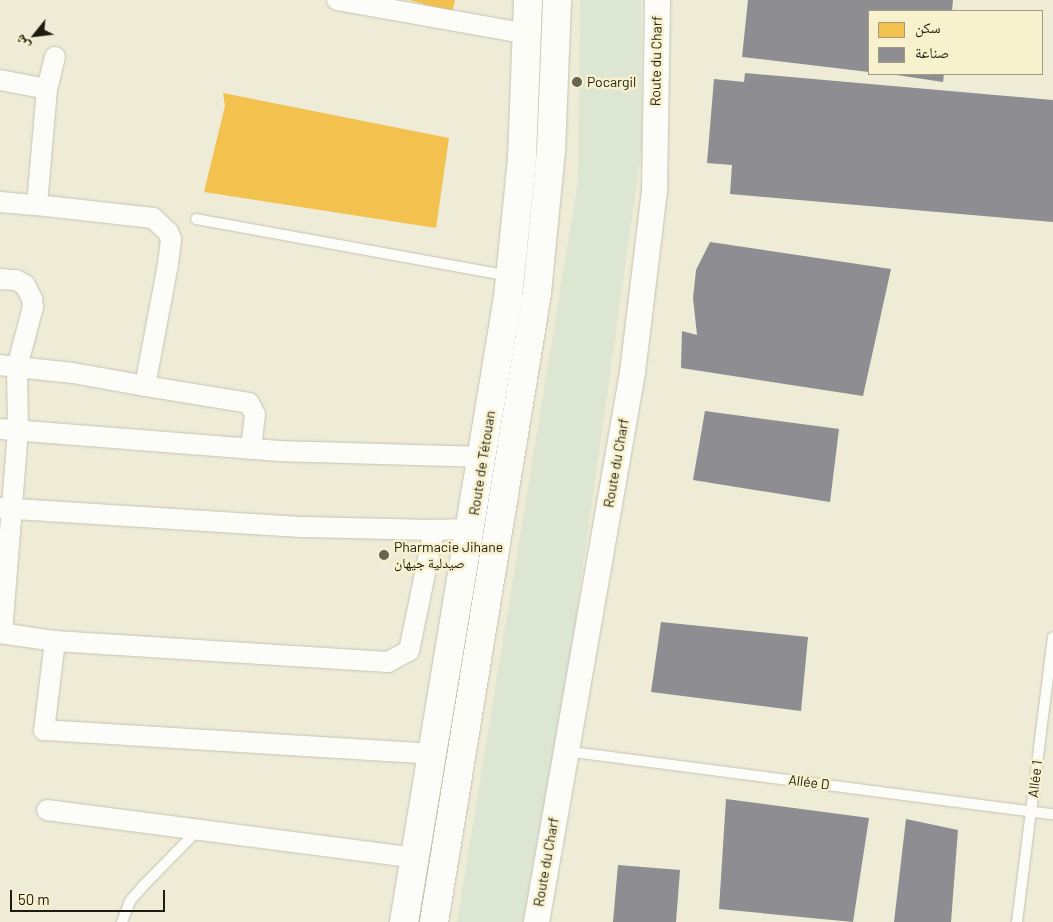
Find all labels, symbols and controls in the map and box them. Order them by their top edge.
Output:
north arrow [10,10,60,60]
legend [868,10,1043,75]
street label: Route du Charf [647,16,665,106]
text: سكن [915,18,941,36]
text: ش [10,32,32,53]
text: صناعة [915,43,949,61]
place label: Pocargil [587,74,636,90]
marker: Pocargil [571,76,583,88]
street label: Route de Tétouan [465,409,499,517]
street label: Route du Charf [600,417,632,509]
place label: Pharmacie Jihane صيدلية جيهان [394,539,503,572]
marker: Pharmacie Jihane صيدلية جيهان [378,549,390,561]
street label: Allée 1 [1024,759,1046,799]
street label: Allée D [787,771,831,793]
street label: Route du Charf [530,816,562,908]
scale bar [12,880,168,912]
text: 50 m [18,890,50,908]

